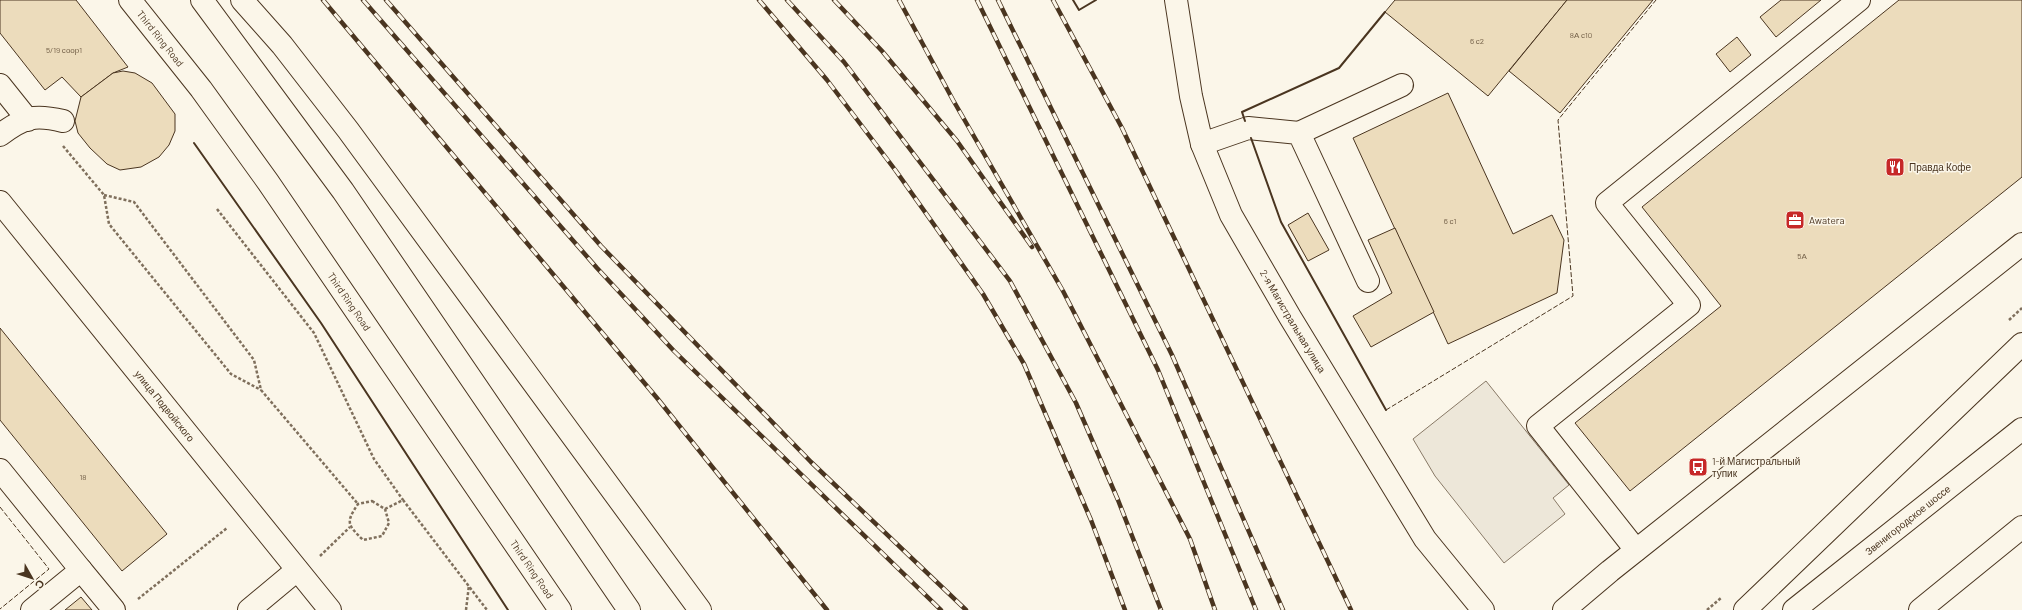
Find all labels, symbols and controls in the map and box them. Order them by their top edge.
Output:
street label: Third Ring Road [135,8,187,69]
house number: 8А с10 [1570,30,1592,40]
house number: 6 с2 [1470,36,1484,46]
house number: 5/19 соор1 [46,45,82,55]
restaurant icon: Правда Кофе [1884,156,1906,178]
place label: Правда Кофе [1909,161,1972,173]
office icon: Awatera [1784,209,1806,231]
place label: Awatera [1809,214,1845,226]
house number: 6 с1 [1444,216,1456,226]
house number: 5А [1797,251,1807,261]
street label: 2-я Магистральная улица [1258,267,1329,375]
street label: Third Ring Road [325,270,374,333]
street label: улица Подвойского [132,368,197,444]
place label: 1-й Магистральный тупик [1712,455,1800,479]
bus stop icon: 1-й Магистральный тупик [1687,456,1709,478]
house number: 18 [80,472,86,482]
street label: Звенигородское шоссе [1863,482,1953,557]
street label: Third Ring Road [508,537,556,601]
north arrow [12,558,52,598]
text: С [33,577,48,592]

